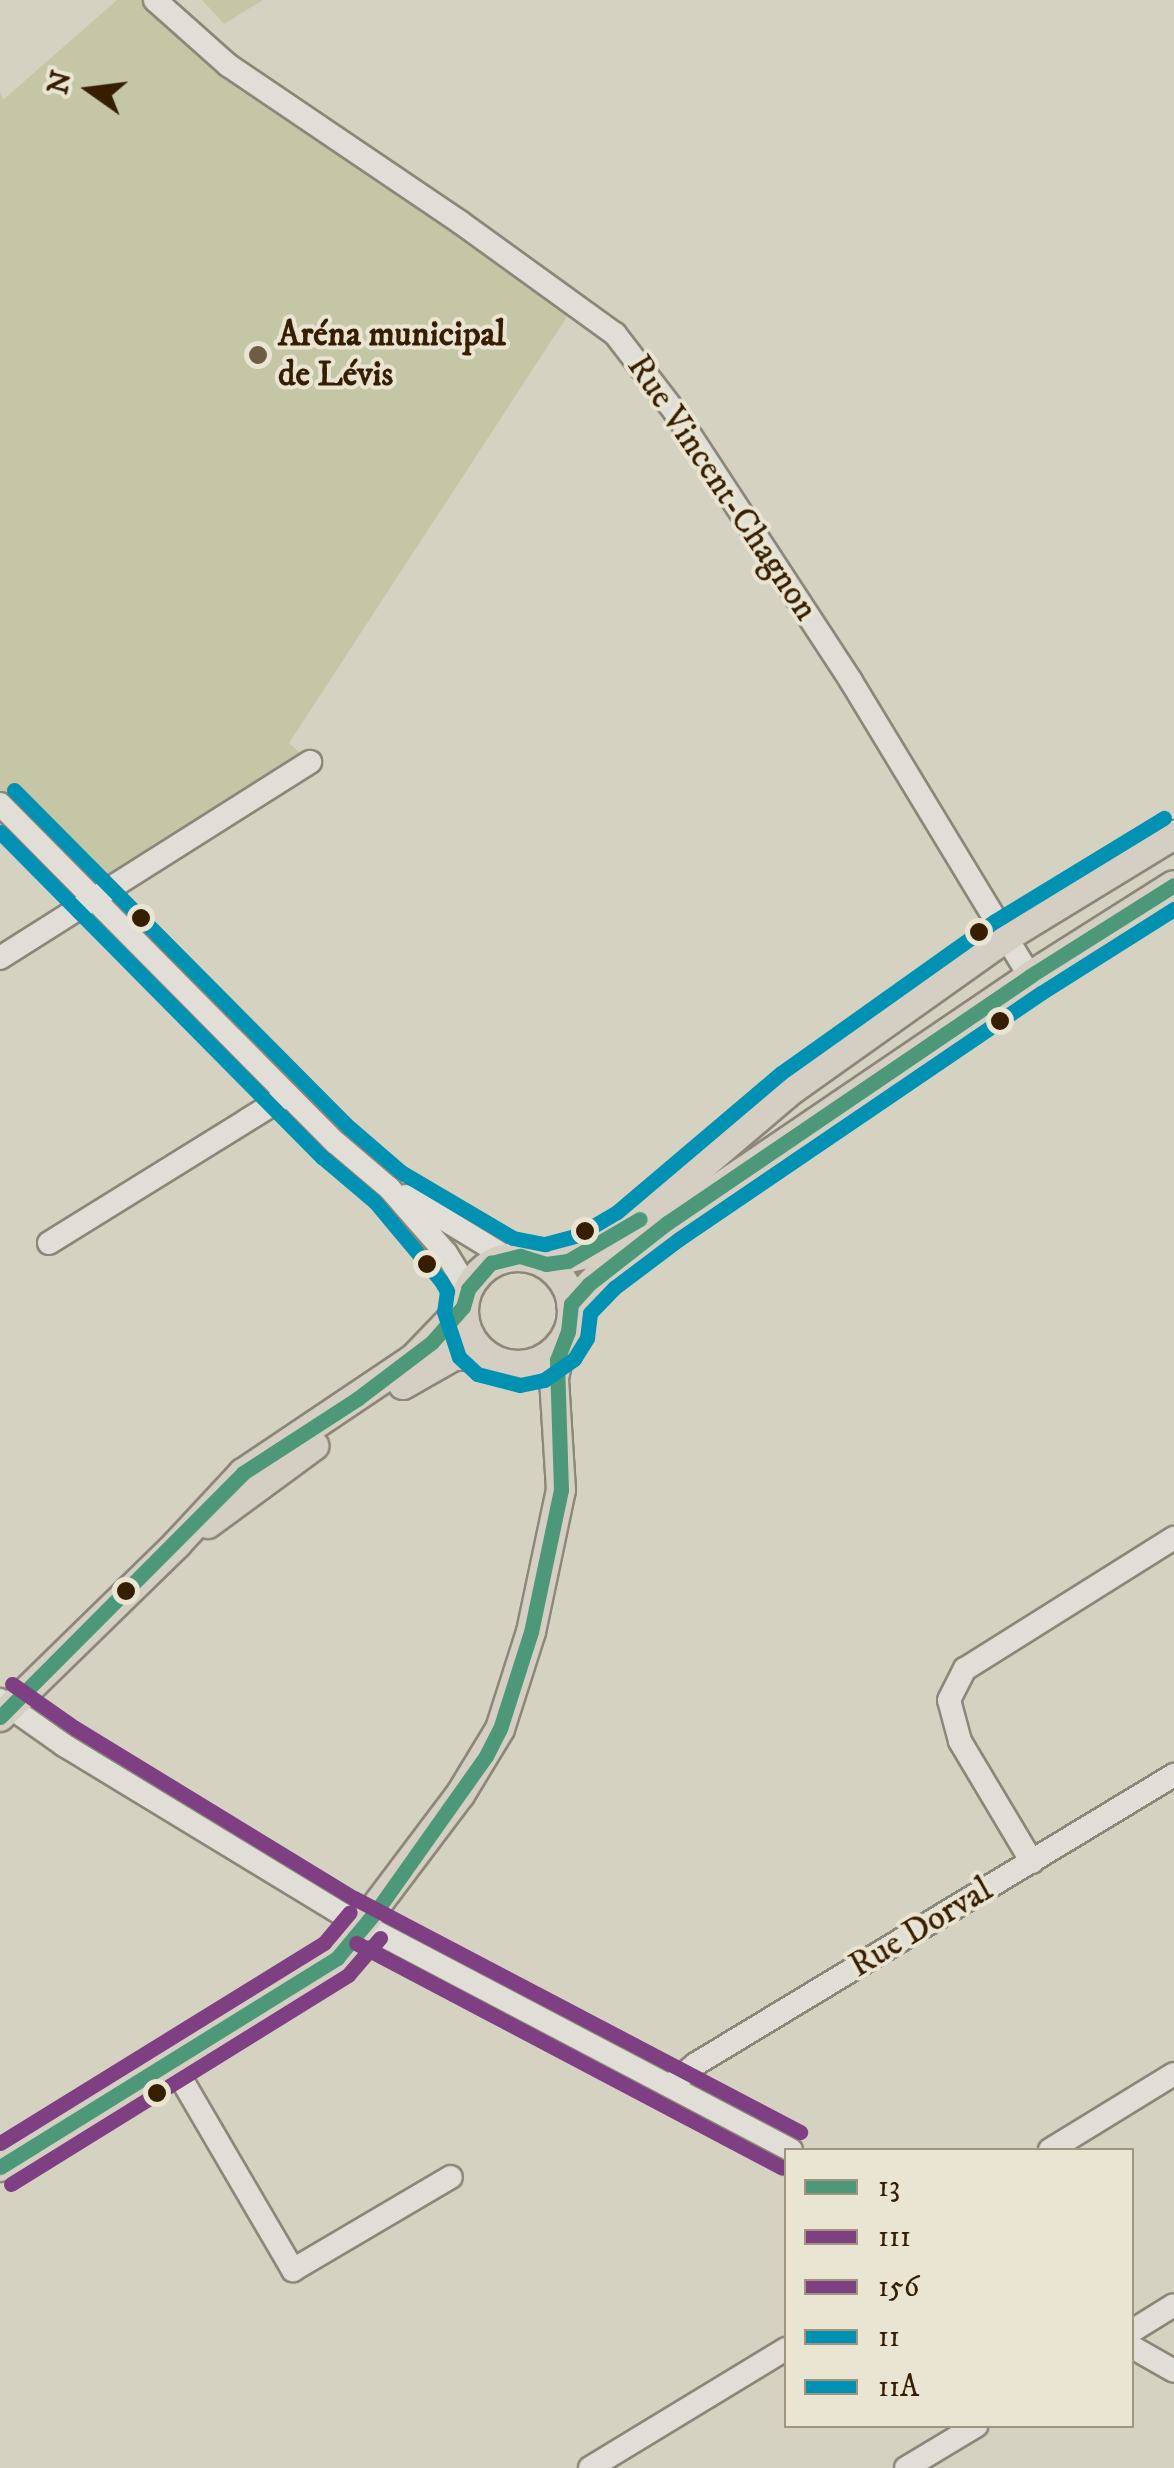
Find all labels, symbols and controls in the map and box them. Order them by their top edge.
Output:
north arrow [40,40,140,140]
text: N [41,67,80,98]
place label: Aréna municipal de Lévis [278,314,506,396]
marker: Aréna municipal de Lévis [247,344,269,366]
street label: Rue Vincent-Chagnon [618,347,826,629]
unlabelled marker [131,908,151,928]
unlabelled marker [969,922,989,942]
unlabelled marker [990,1011,1010,1031]
unlabelled marker [575,1221,595,1241]
unlabelled marker [417,1254,437,1274]
unlabelled marker [116,1581,136,1601]
street label: Rue Dorval [842,1869,1000,1987]
unlabelled marker [147,2083,167,2103]
legend [784,2148,1134,2428]
text: 13 [878,2169,900,2206]
text: 111 [878,2219,911,2256]
text: 156 [878,2269,919,2306]
text: 11 [878,2319,900,2356]
text: 11A [878,2369,919,2406]

